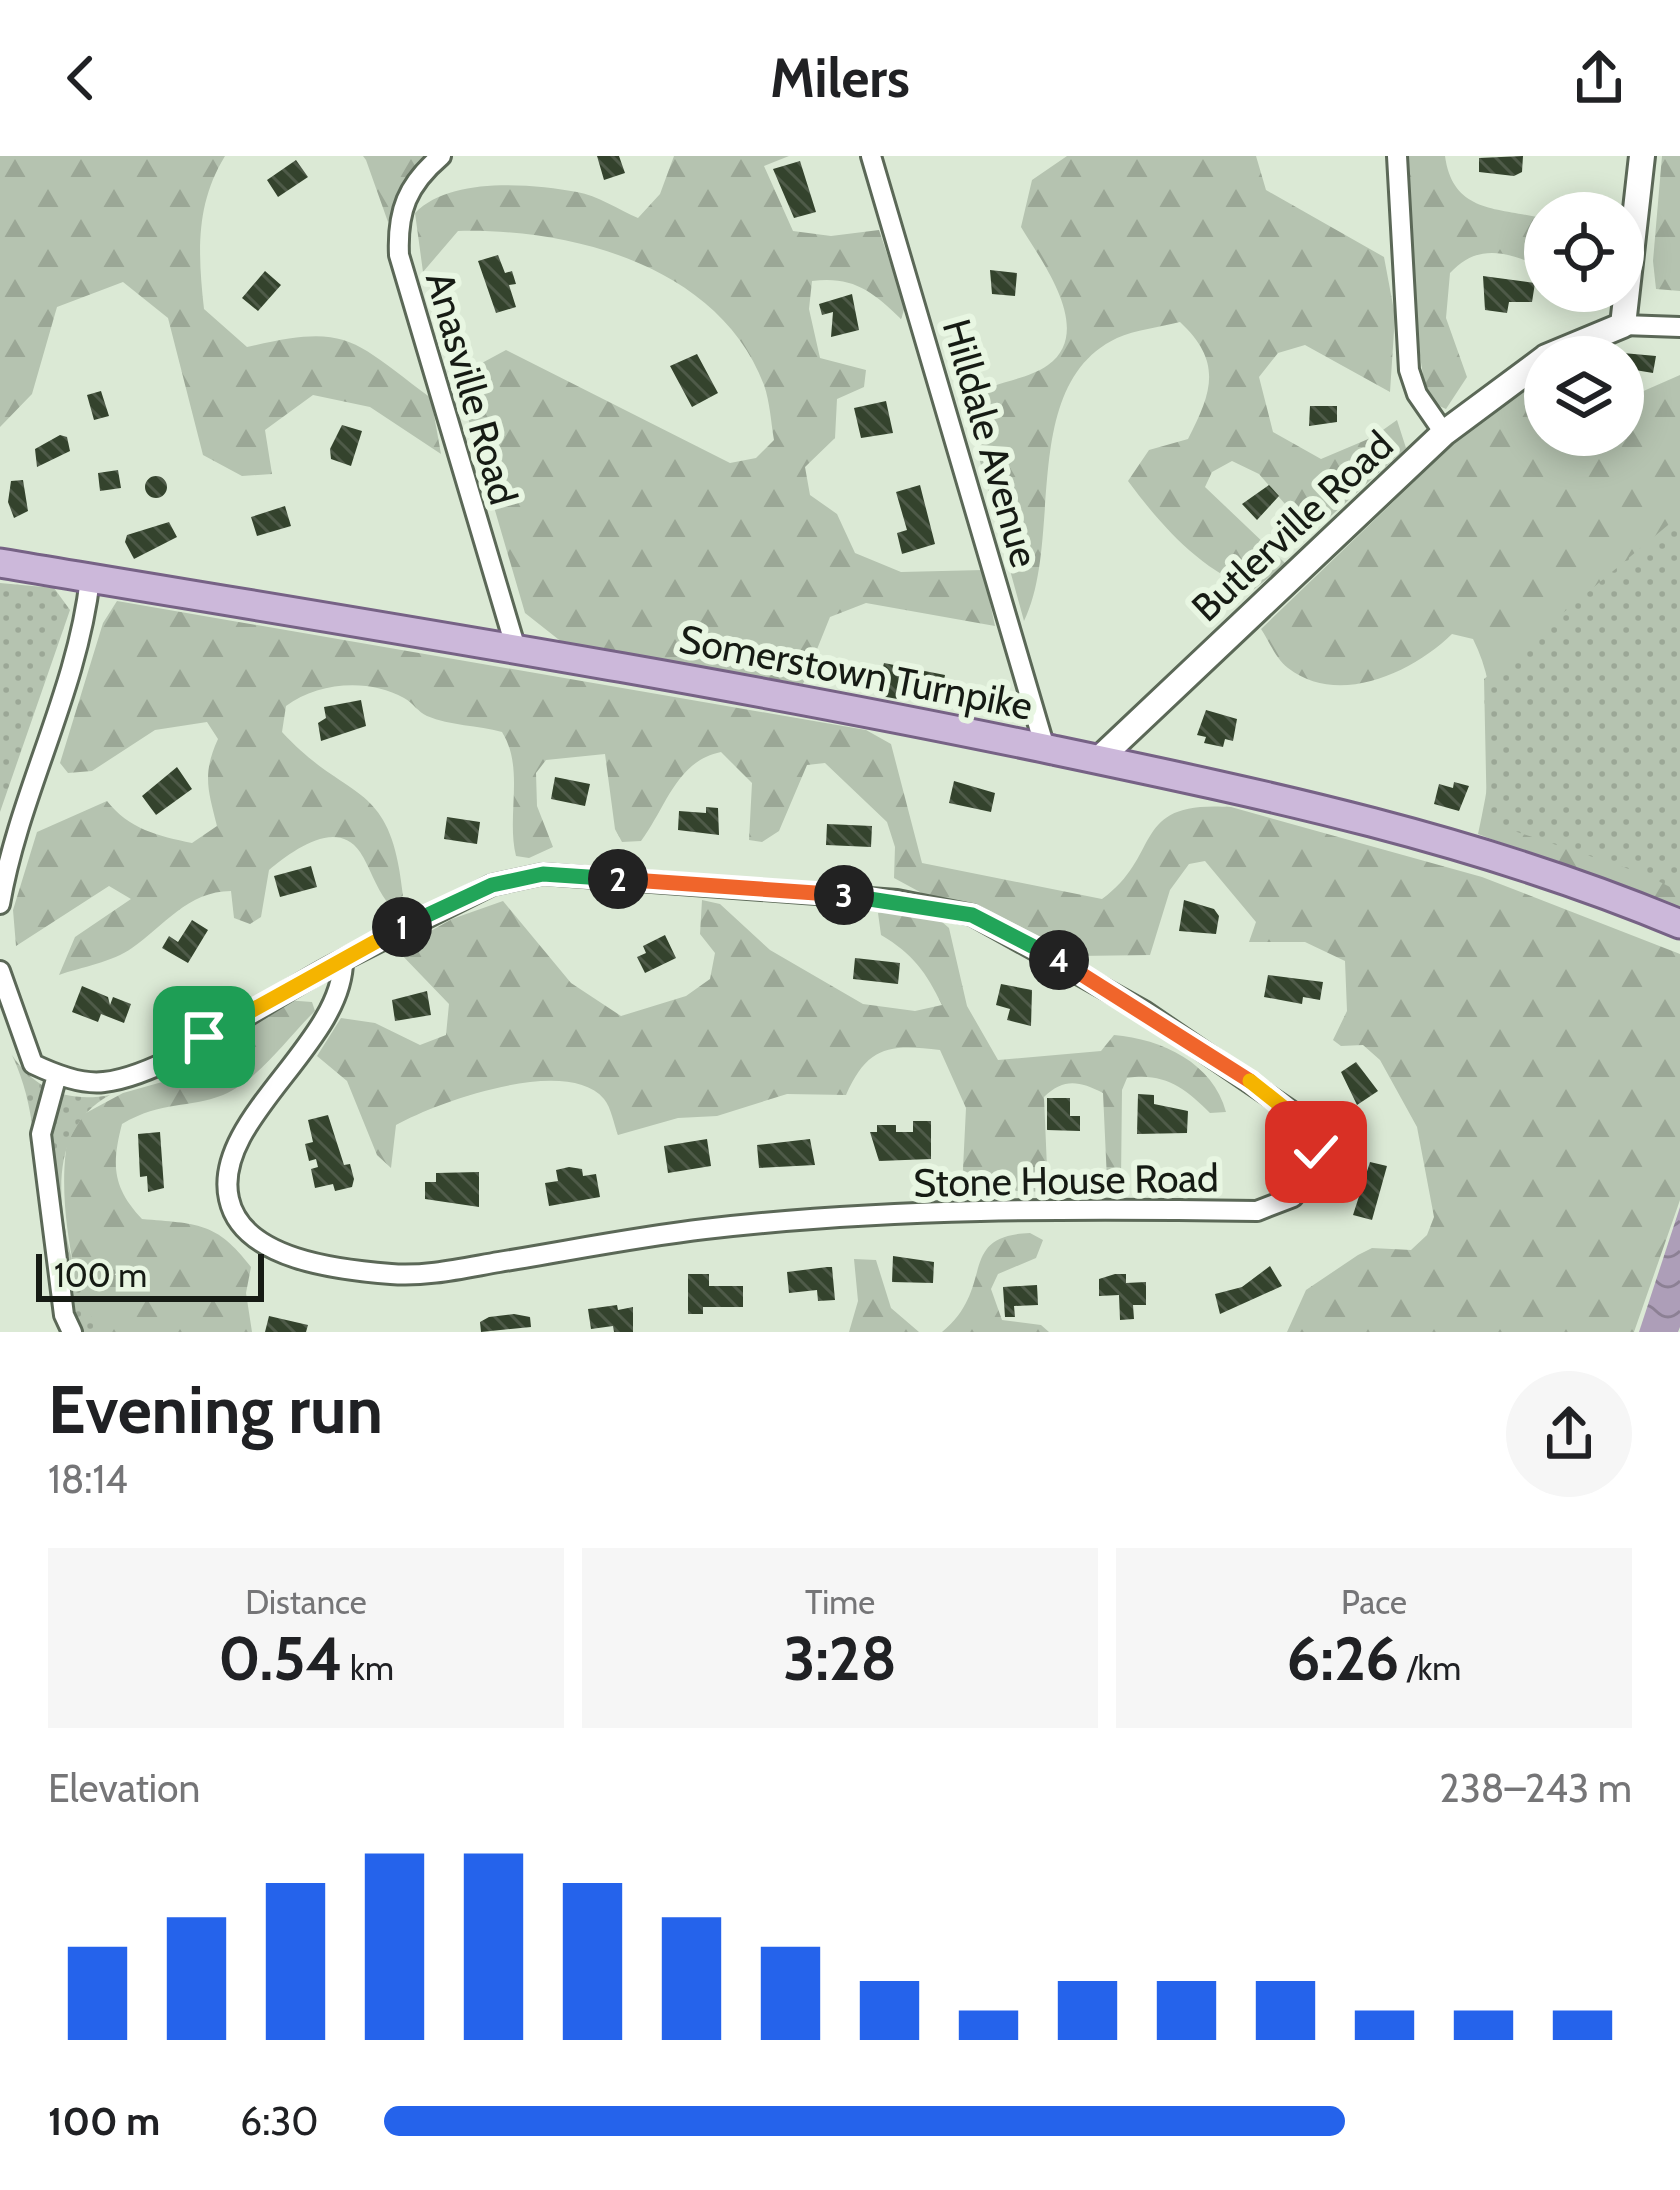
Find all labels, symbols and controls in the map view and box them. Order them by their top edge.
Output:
icon: back [48,45,114,111]
text: Milers [770,45,910,111]
icon: share [1566,45,1632,111]
map controls [1524,192,1644,456]
button: locate [1524,192,1644,312]
street label: Anasville Road [416,266,528,510]
street label: Hilldale Avenue [933,314,1049,572]
button: layers [1524,336,1644,456]
street label: Butlerville Road [1182,421,1402,631]
street label: Somerstown Turnpike [675,614,1037,730]
pin: 2 [588,849,648,909]
text: 2 [609,859,627,899]
pin: 3 [814,865,874,925]
text: 3 [835,875,853,915]
pin: 1 [372,897,432,957]
text: 1 [396,907,408,947]
pin: 4 [1029,930,1089,990]
text: 4 [1049,940,1069,980]
pin [153,986,255,1088]
icon: arrive [171,1004,237,1070]
pin [1265,1101,1367,1203]
icon: check [1283,1119,1349,1185]
street label: Stone House Road [913,1153,1219,1207]
scale bar [36,1248,264,1301]
text: 100 m [54,1255,147,1295]
text: Evening run [48,1369,383,1450]
button: share [1506,1371,1632,1497]
text: 18:14 [48,1455,128,1503]
text: Distance [245,1582,367,1622]
text: Time [805,1582,875,1622]
text: Pace [1341,1582,1407,1622]
text: 0.54 [218,1622,343,1695]
text: 3:28 [783,1622,897,1695]
text: 6:26 [1287,1622,1399,1695]
text: km [343,1648,394,1688]
text: /km [1399,1648,1461,1688]
text: Elevation [48,1764,200,1812]
text: 238–243 m [1439,1764,1632,1812]
text: 100 m [48,2097,160,2145]
text: 6:30 [240,2097,319,2145]

